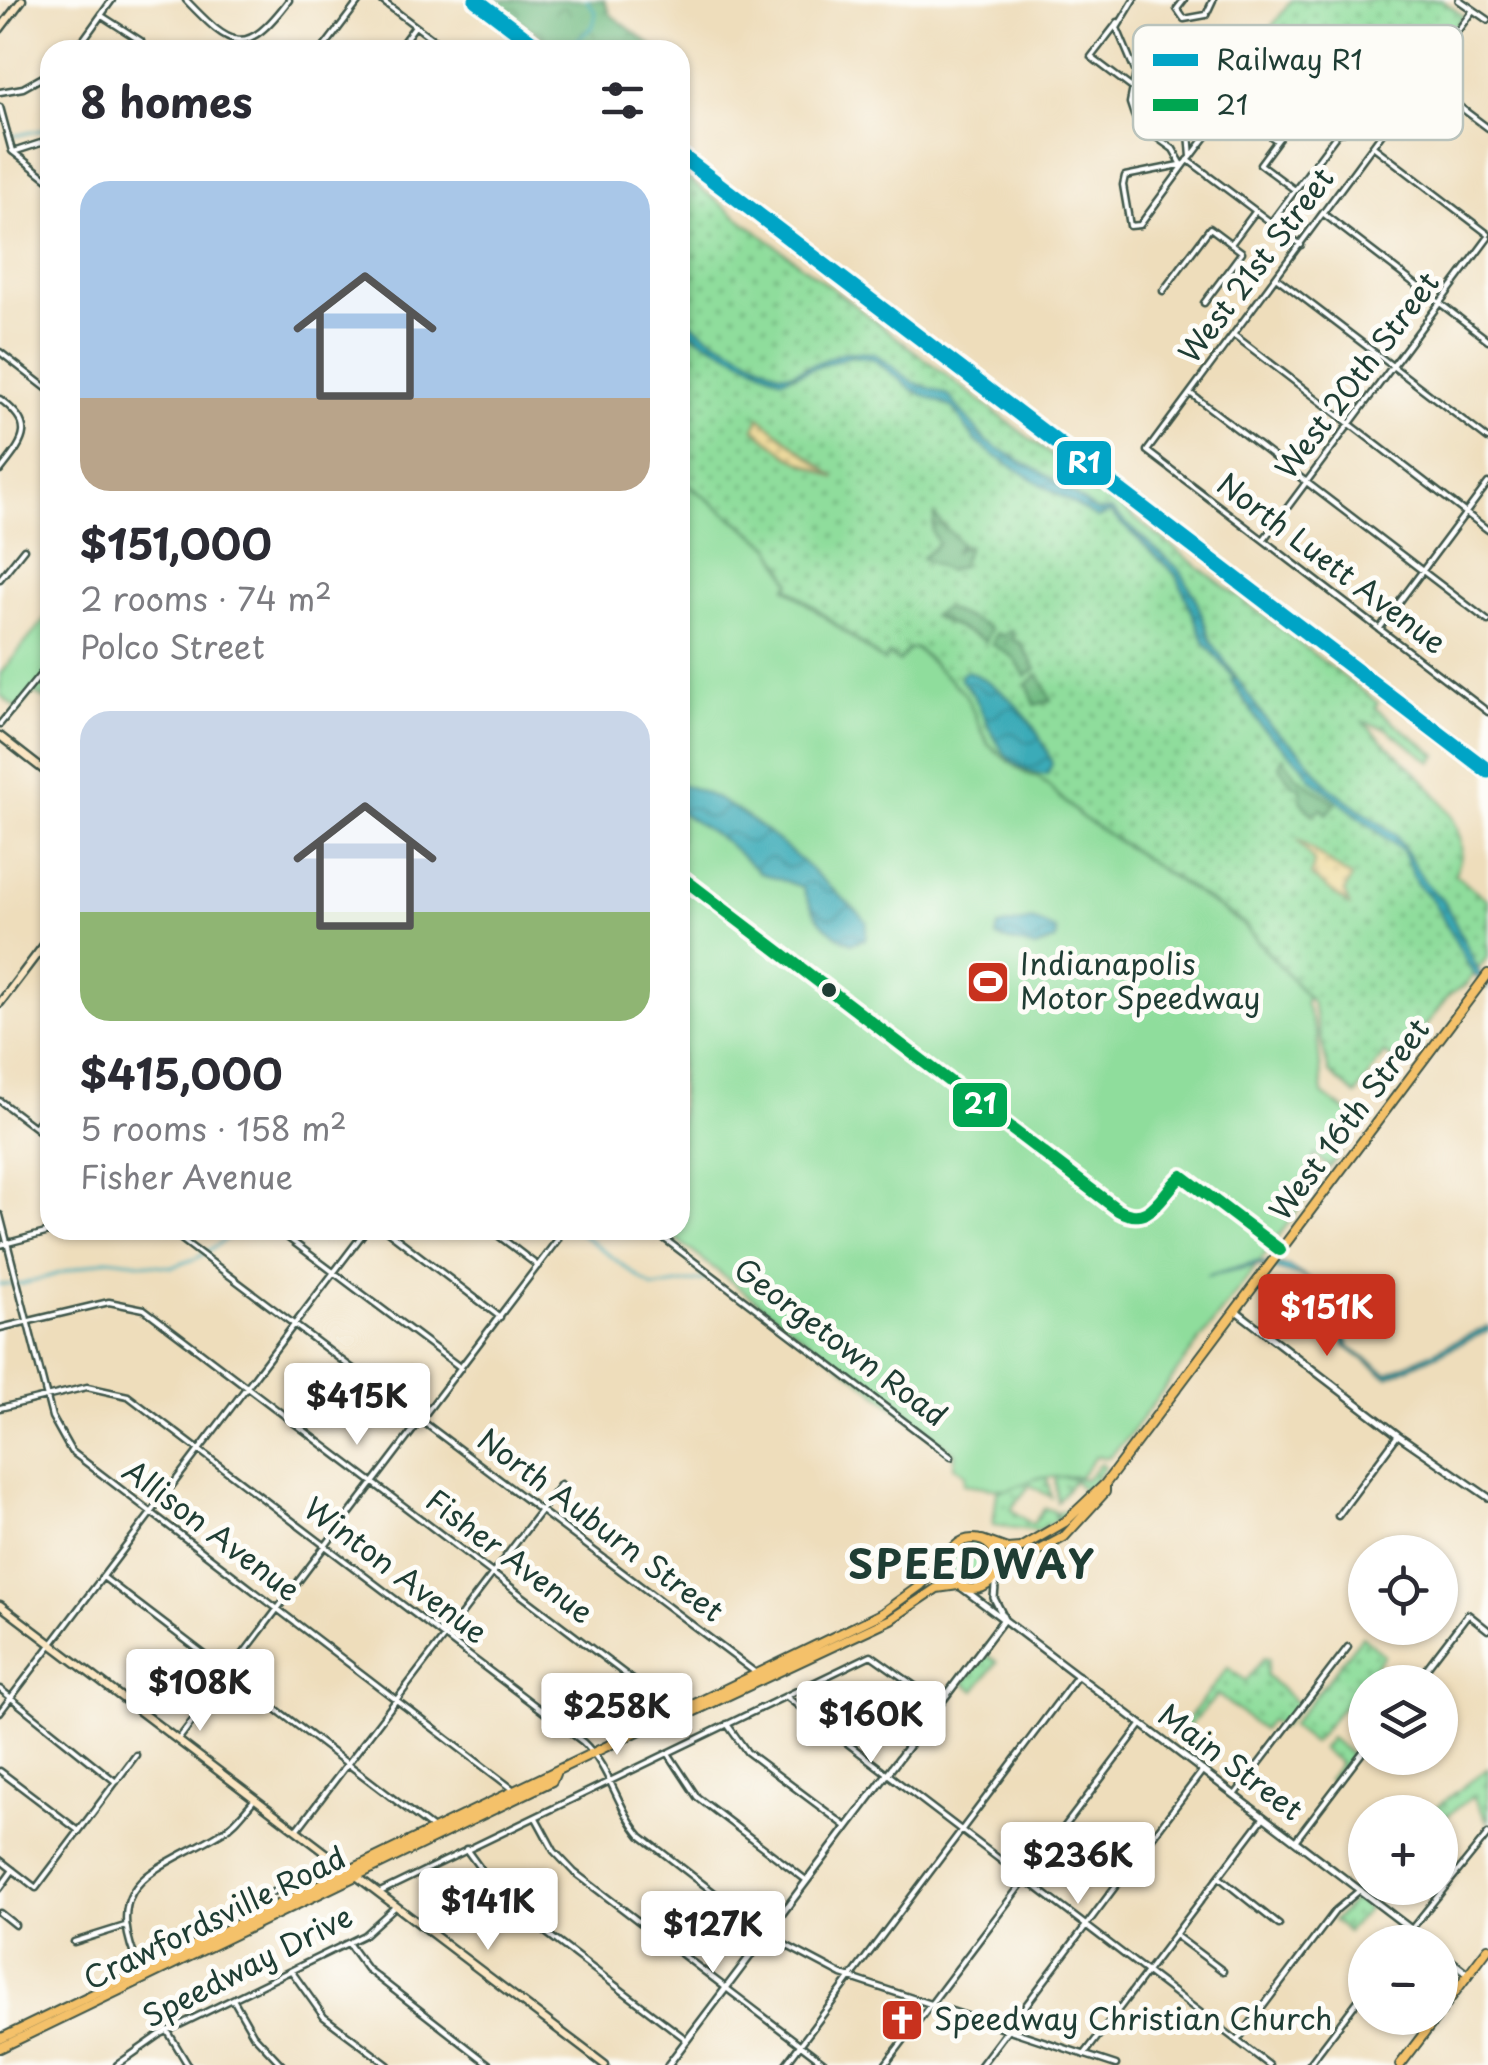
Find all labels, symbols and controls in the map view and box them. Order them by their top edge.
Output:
legend [1133,25,1463,140]
text: Railway R1 [1216,37,1363,80]
text: 8 homes [80,69,253,132]
icon: filters [595,73,650,128]
text: 21 [1216,82,1248,125]
street label: West 21st Street [1166,157,1344,372]
icon: home [275,246,455,426]
street label: West 20th Street [1263,261,1449,488]
line badge: R1 [1055,439,1113,487]
text: R1 [1068,440,1100,483]
street label: North Luett Avenue [1208,461,1457,663]
text: $151,000 [80,511,272,574]
text: 2 rooms · 74 m² [80,574,332,622]
text: Polco Street [80,622,265,670]
icon: home [275,776,455,956]
place label: Indianapolis Motor Speedway [1020,940,1260,1019]
sports icon: Indianapolis Motor Speedway [965,959,1011,1005]
unlabelled marker [819,980,839,1000]
street label: West 16th Street [1257,1008,1439,1229]
text: $415,000 [80,1041,283,1104]
line badge: 21 [951,1081,1009,1129]
text: 21 [963,1081,997,1124]
text: 5 rooms · 158 m² [80,1104,347,1152]
text: Fisher Avenue [80,1152,293,1200]
street label: Georgetown Road [725,1246,958,1436]
pin: $151K [1257,1274,1397,1359]
text: $151K [1280,1282,1374,1330]
pin: $415K [287,1363,427,1448]
text: $415K [306,1371,408,1419]
street label: North Auburn Street [469,1416,734,1632]
street label: Allison Avenue [114,1447,311,1611]
street label: Fisher Avenue [417,1477,604,1633]
street label: Winton Avenue [295,1485,498,1653]
district label: SPEEDWAY [848,1532,1096,1593]
map controls [1348,1535,1458,2035]
button: locate [1348,1535,1458,1645]
pin: $108K [130,1649,270,1734]
text: $108K [148,1657,252,1705]
button: layers [1348,1665,1458,1775]
pin: $258K [547,1673,687,1758]
text: $258K [563,1681,671,1729]
pin: $160K [801,1681,941,1766]
text: $160K [819,1689,923,1737]
street label: Main Street [1150,1692,1313,1830]
button: + [1348,1795,1458,1905]
pin: $236K [1008,1822,1148,1907]
text: $236K [1023,1830,1133,1878]
street label: Crawfordsville Road [75,1834,353,2000]
pin: $141K [418,1868,558,1953]
text: $141K [441,1876,535,1924]
pin: $127K [643,1891,783,1976]
street label: Speedway Drive [134,1892,360,2037]
text: $127K [663,1899,763,1947]
button: − [1348,1925,1458,2035]
place label: Speedway Christian Church [934,1995,1333,2040]
church icon: Speedway Christian Church [879,1997,925,2043]

